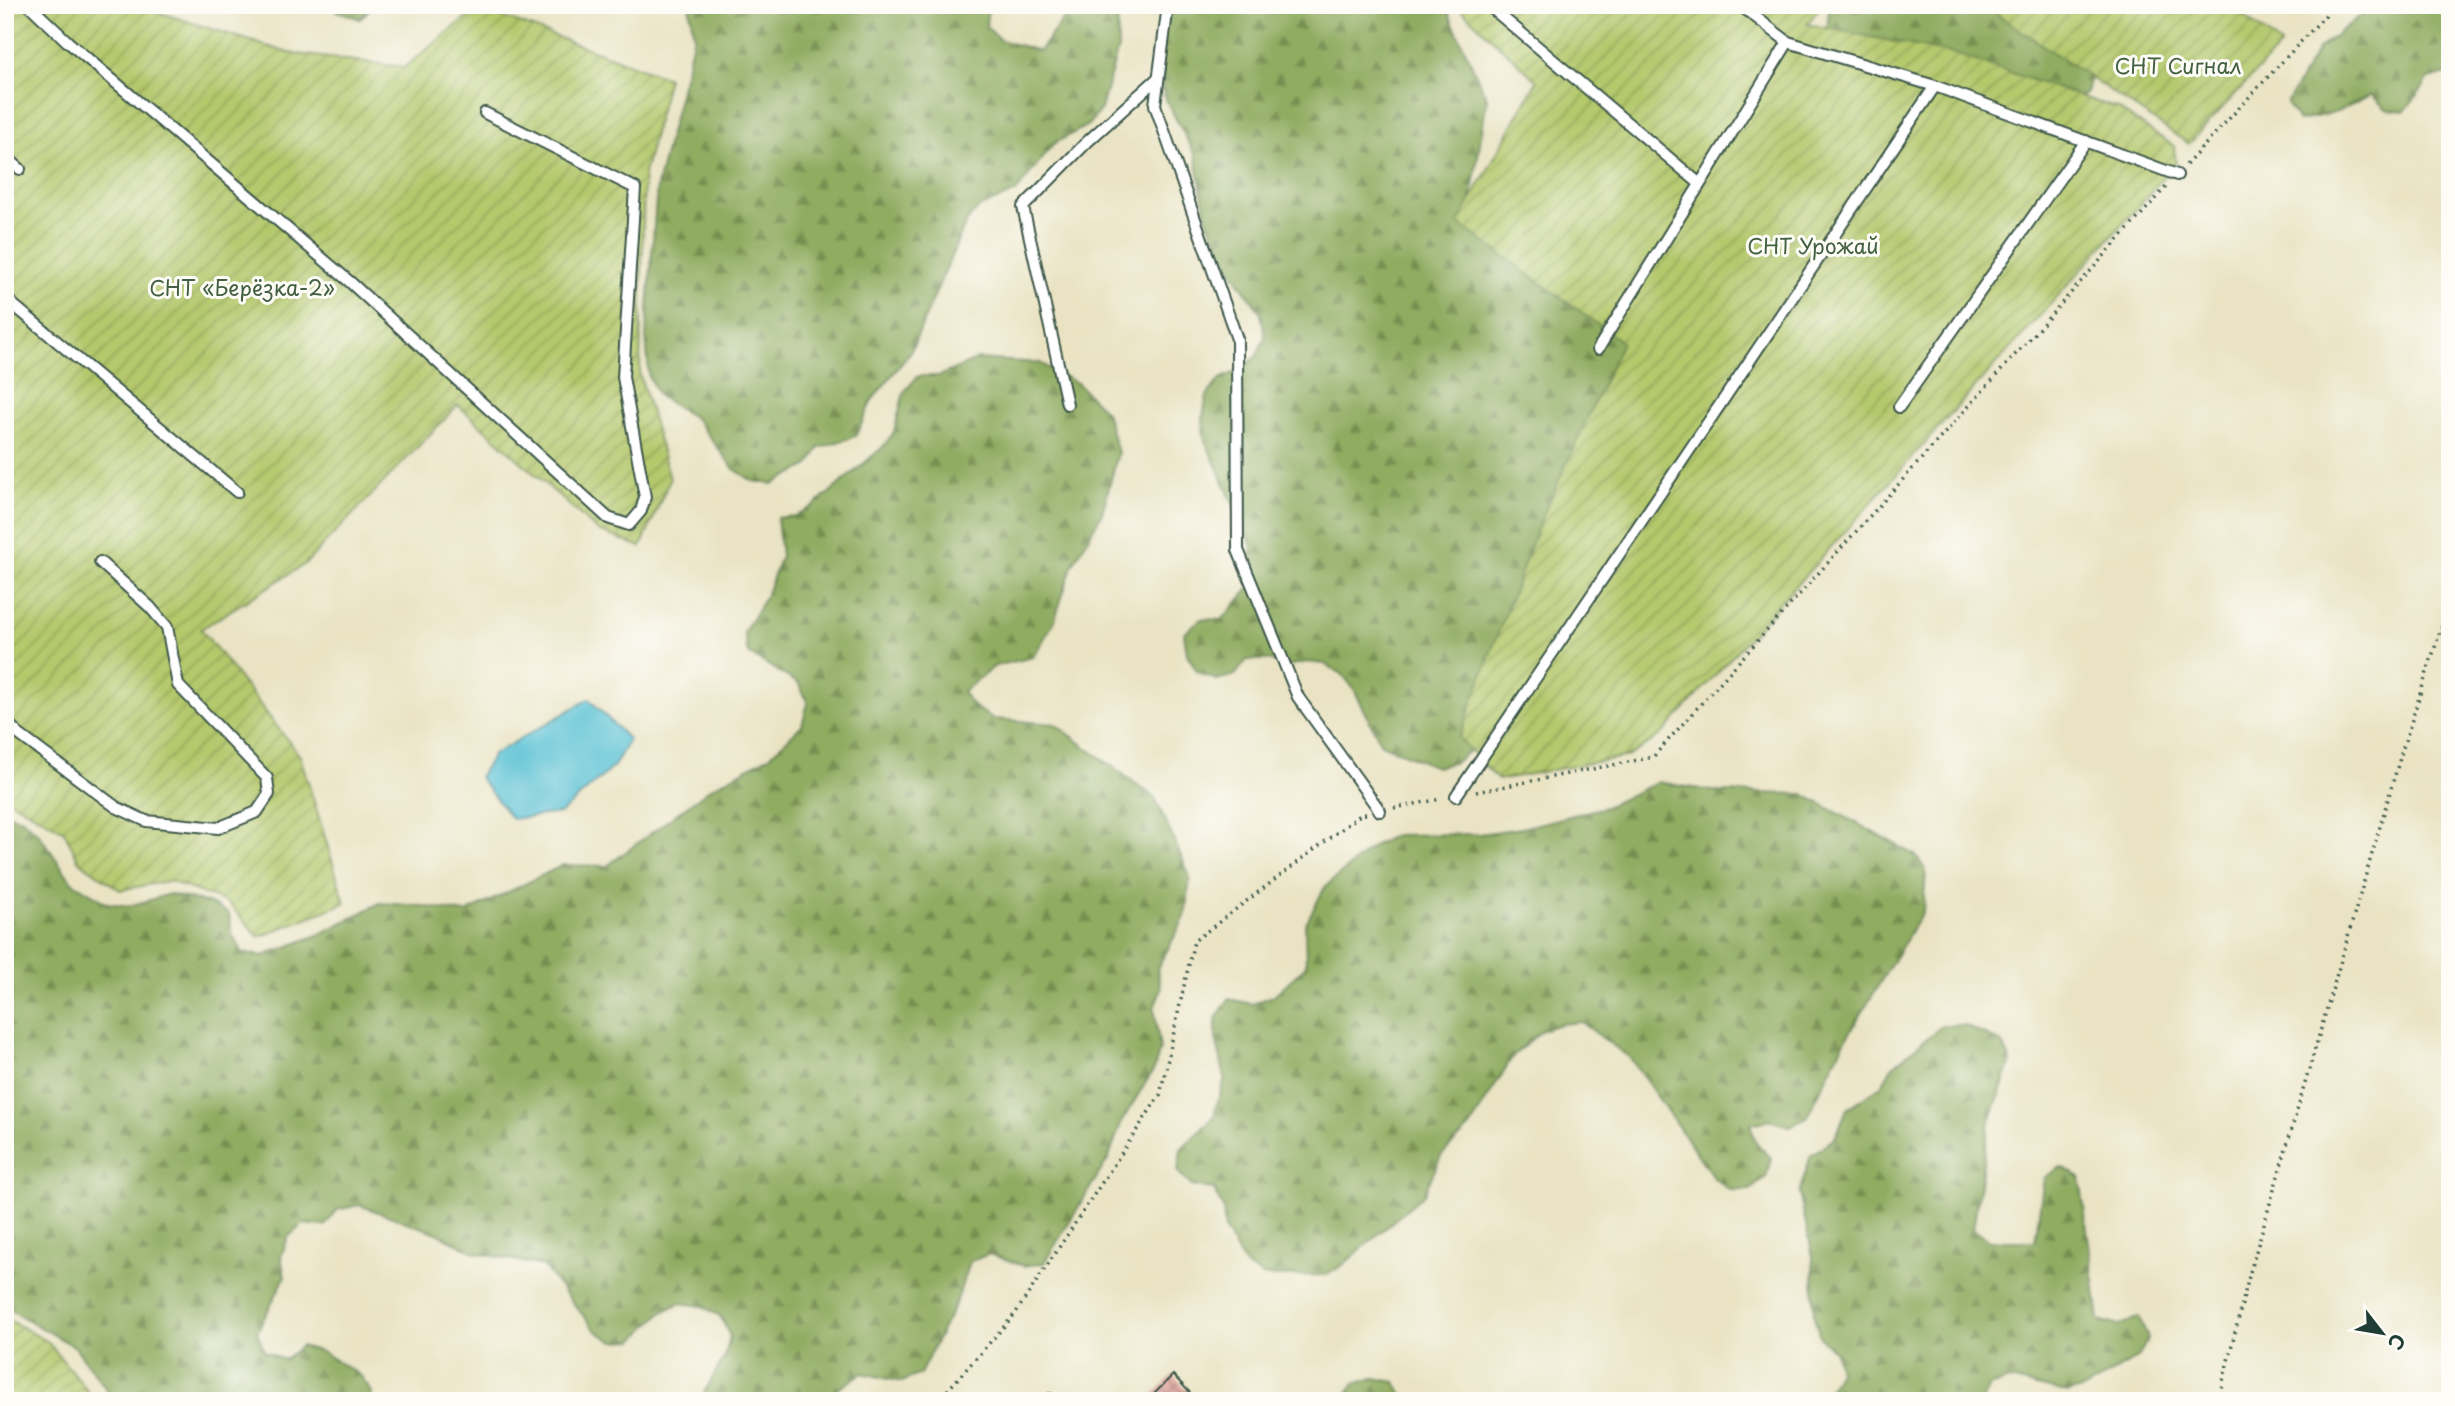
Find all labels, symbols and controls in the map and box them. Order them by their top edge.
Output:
park label: СНТ Сигнал [2115,49,2241,81]
park label: СНТ Урожай [1747,229,1879,261]
park label: СНТ «Берёзка-2» [149,271,335,303]
north arrow [2346,1298,2416,1368]
text: С [2382,1329,2413,1356]

